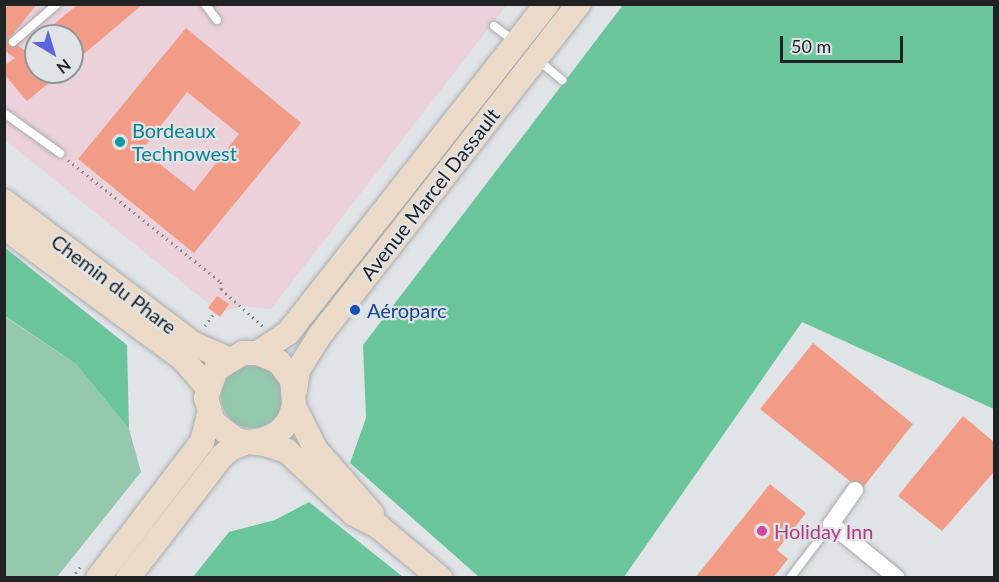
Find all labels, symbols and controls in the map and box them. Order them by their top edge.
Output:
north arrow [24,24,84,84]
scale bar [783,24,906,62]
text: 50 m [791,35,831,57]
text: N [53,56,75,78]
street label: Avenue Marcel Dassault [355,103,505,285]
place label: Bordeaux Technowest [132,118,237,165]
marker: Bordeaux Technowest [113,135,127,149]
street label: Chemin du Phare [47,229,181,339]
place label: Aéroparc [367,298,447,322]
marker: Aéroparc [348,303,362,317]
place label: Holiday Inn [774,519,874,543]
marker: Holiday Inn [755,524,769,538]

